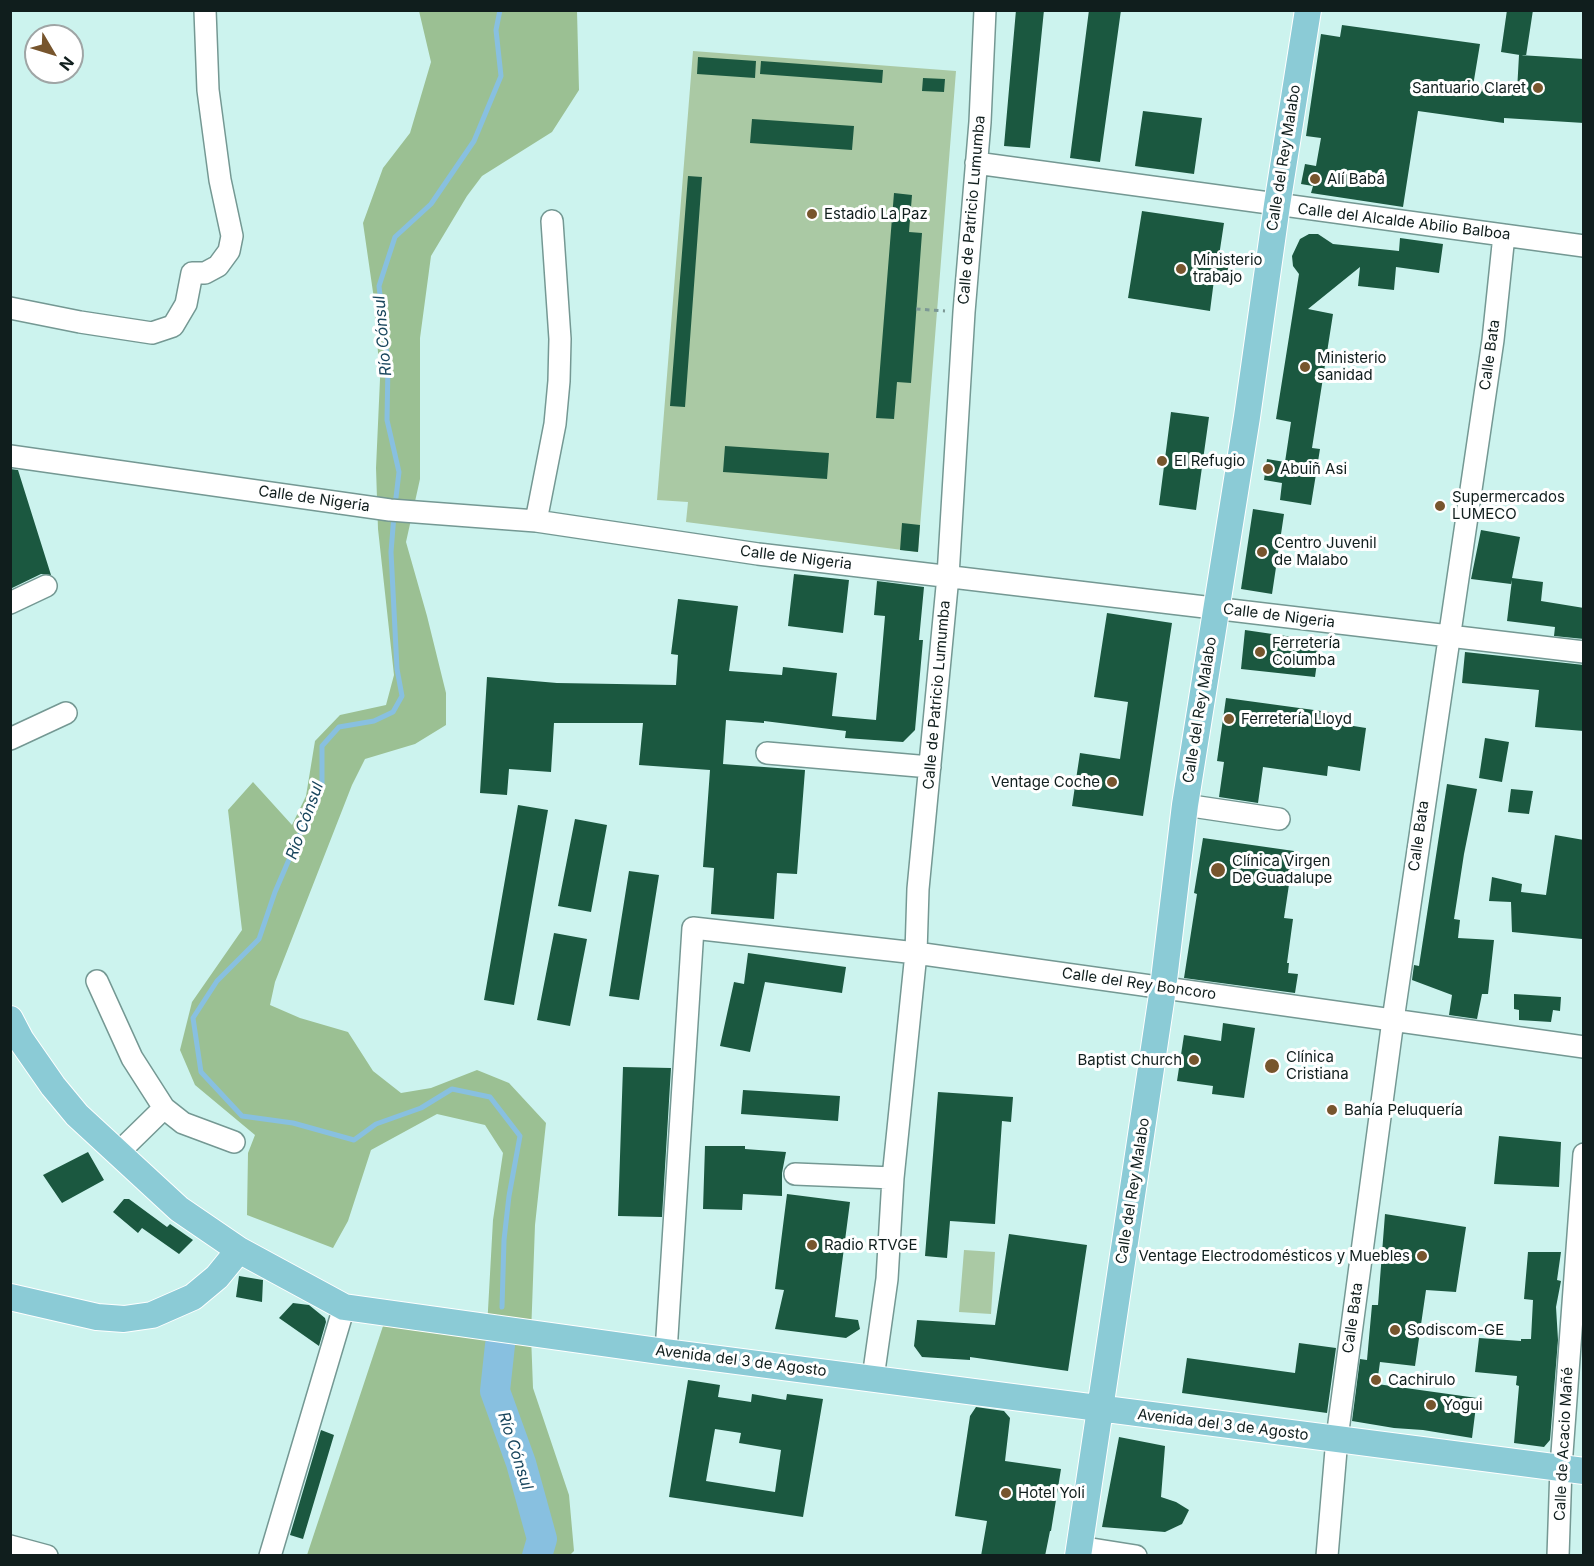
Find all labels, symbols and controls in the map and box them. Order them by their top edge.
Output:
north arrow [24,24,84,84]
text: N [55,53,78,75]
place label: Santuario Claret [1412,79,1526,97]
marker: Santuario Claret [1531,81,1545,95]
street label: Calle del Rey Malabo [1264,83,1304,233]
street label: Calle de Patricio Lumumba [955,115,989,305]
place label: Alí Babá [1327,170,1385,188]
marker: Alí Babá [1308,172,1322,186]
street label: Calle del Alcalde Abilio Balboa [1296,200,1512,244]
place label: Estadio La Paz [824,205,928,223]
marker: Estadio La Paz [805,207,819,221]
place label: Ministerio trabajo [1193,251,1263,286]
marker: Ministerio trabajo [1174,262,1188,276]
water label: Río Cónsul [370,295,396,377]
street label: Calle Bata [1476,318,1504,392]
place label: Ministerio sanidad [1317,349,1387,384]
marker: Ministerio sanidad [1298,360,1312,374]
place label: El Refugio [1174,452,1245,470]
marker: El Refugio [1155,454,1169,468]
place label: Abuiñ Asi [1280,460,1347,478]
marker: Abuiñ Asi [1261,462,1275,476]
street label: Calle de Nigeria [257,482,371,516]
place label: Supermercados LUMECO [1452,488,1565,523]
marker: Supermercados LUMECO [1433,499,1447,513]
place label: Centro Juvenil de Malabo [1274,534,1377,569]
street label: Calle de Nigeria [739,542,853,574]
marker: Centro Juvenil de Malabo [1255,545,1269,559]
street label: Calle de Patricio Lumumba [920,600,954,790]
street label: Calle de Nigeria [1222,600,1336,632]
place label: Ferretería Columba [1272,634,1340,669]
street label: Calle del Rey Malabo [1180,635,1220,785]
marker: Ferretería Columba [1253,645,1267,659]
place label: Ferretería Lloyd [1241,710,1352,728]
marker: Ferretería Lloyd [1222,712,1236,726]
place label: Ventage Coche [991,773,1100,791]
marker: Ventage Coche [1105,775,1119,789]
water label: Río Cónsul [282,780,328,862]
street label: Calle Bata [1405,799,1433,873]
place label: Clínica Virgen De Guadalupe [1232,852,1332,887]
marker: Clínica Virgen De Guadalupe [1209,861,1227,879]
street label: Calle del Rey Boncoro [1061,964,1217,1004]
place label: Clínica Cristiana [1286,1048,1349,1083]
place label: Baptist Church [1077,1051,1182,1069]
marker: Baptist Church [1187,1053,1201,1067]
marker: Clínica Cristiana [1263,1057,1281,1075]
place label: Bahía Peluquería [1344,1101,1463,1119]
marker: Bahía Peluquería [1325,1103,1339,1117]
street label: Calle del Rey Malabo [1113,1116,1153,1266]
place label: Radio RTVGE [824,1236,917,1254]
marker: Radio RTVGE [805,1238,819,1252]
place label: Ventage Electrodomésticos y Muebles [1138,1247,1410,1265]
marker: Ventage Electrodomésticos y Muebles [1415,1249,1429,1263]
street label: Calle Bata [1339,1281,1367,1355]
place label: Sodiscom-GE [1407,1321,1504,1339]
marker: Sodiscom-GE [1388,1323,1402,1337]
street label: Avenida del 3 de Agosto [654,1342,828,1380]
street label: Calle de Acacio Mañé [1551,1367,1577,1521]
place label: Cachirulo [1388,1371,1456,1389]
marker: Cachirulo [1369,1373,1383,1387]
place label: Yogui [1443,1396,1483,1414]
marker: Yogui [1424,1398,1438,1412]
street label: Avenida del 3 de Agosto [1136,1406,1310,1444]
water label: Río Cónsul [493,1410,537,1492]
place label: Hotel Yoli [1018,1484,1085,1502]
marker: Hotel Yoli [999,1486,1013,1500]

